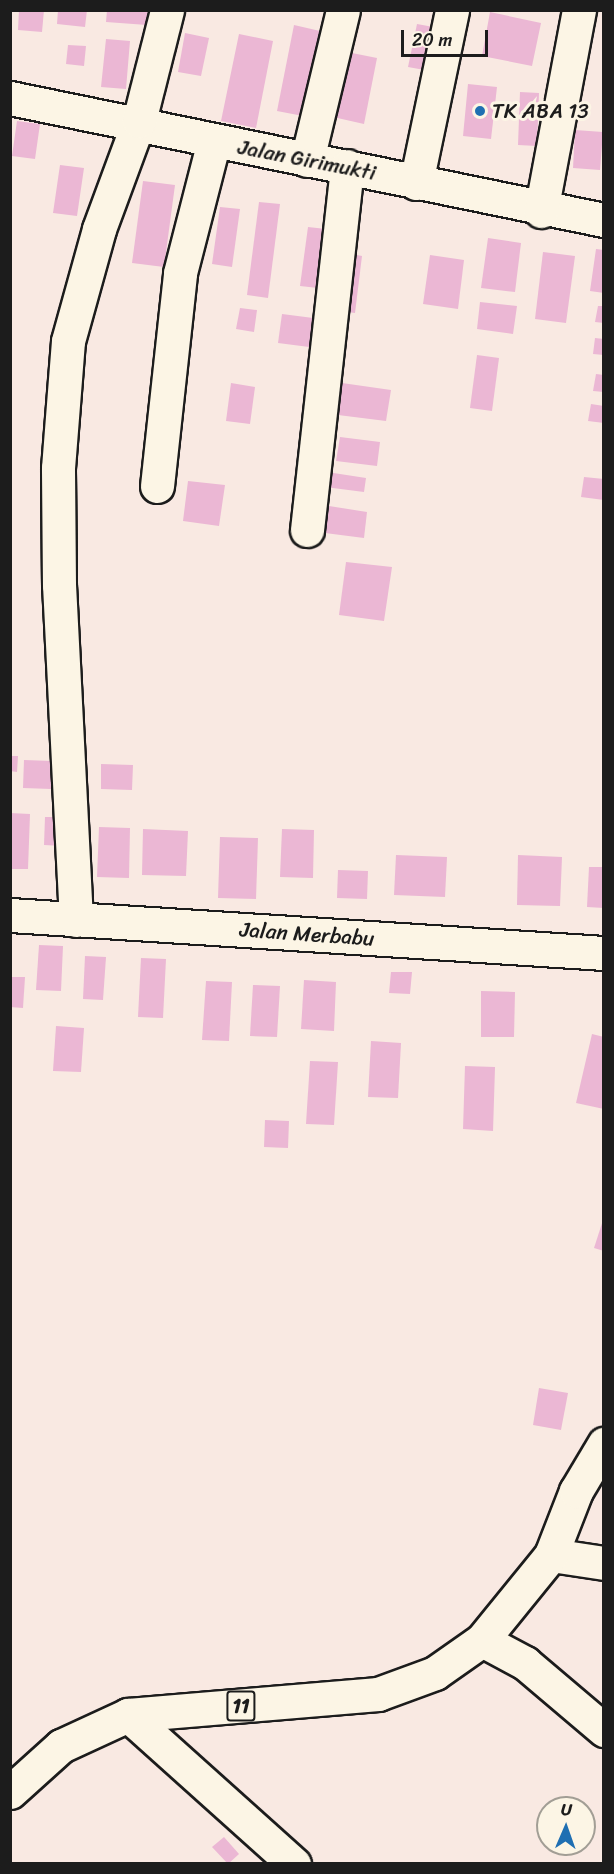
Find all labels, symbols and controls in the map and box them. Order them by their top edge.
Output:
scale bar [404,18,491,56]
text: 20 m [412,24,452,56]
place label: TK ABA 13 [492,98,589,124]
marker: TK ABA 13 [473,104,487,118]
street label: Jalan Girimukti [236,134,378,186]
street label: Jalan Merbabu [239,917,375,951]
road number: 11 [226,1689,256,1723]
text: U [561,1795,572,1824]
north arrow [536,1796,596,1856]

